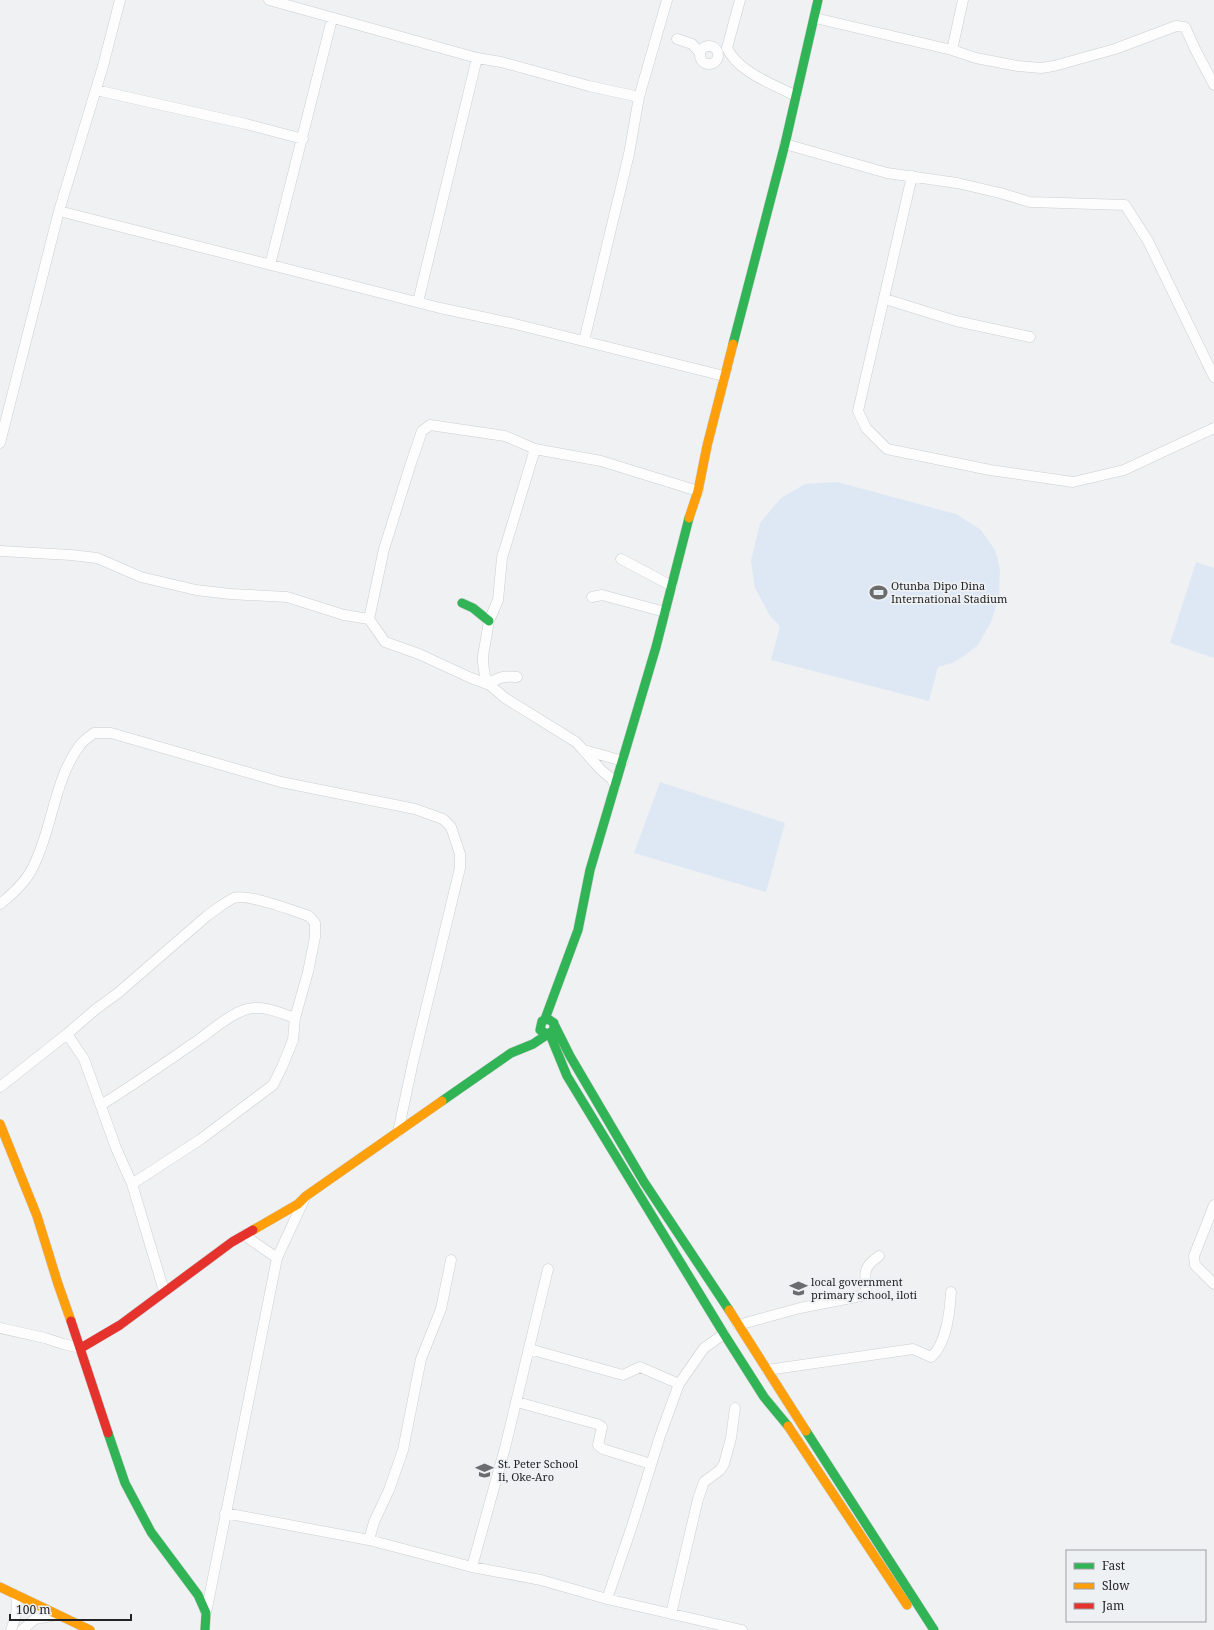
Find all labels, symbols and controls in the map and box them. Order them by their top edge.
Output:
place label: Otunba Dipo Dina International Stadium [891,578,1008,606]
sports icon: Otunba Dipo Dina International Stadium [868,582,888,602]
place label: local government primary school, iloti [811,1274,918,1302]
school or university icon: local government primary school, iloti [788,1278,808,1298]
place label: St. Peter School Ii, Oke-Aro [498,1456,579,1484]
school or university icon: St. Peter School Ii, Oke-Aro [475,1460,495,1480]
legend [1066,1550,1206,1622]
text: Fast [1102,1557,1125,1574]
text: Slow [1102,1577,1130,1594]
scale bar [10,1596,131,1622]
text: Jam [1101,1597,1124,1614]
text: 100 m [16,1601,51,1618]

